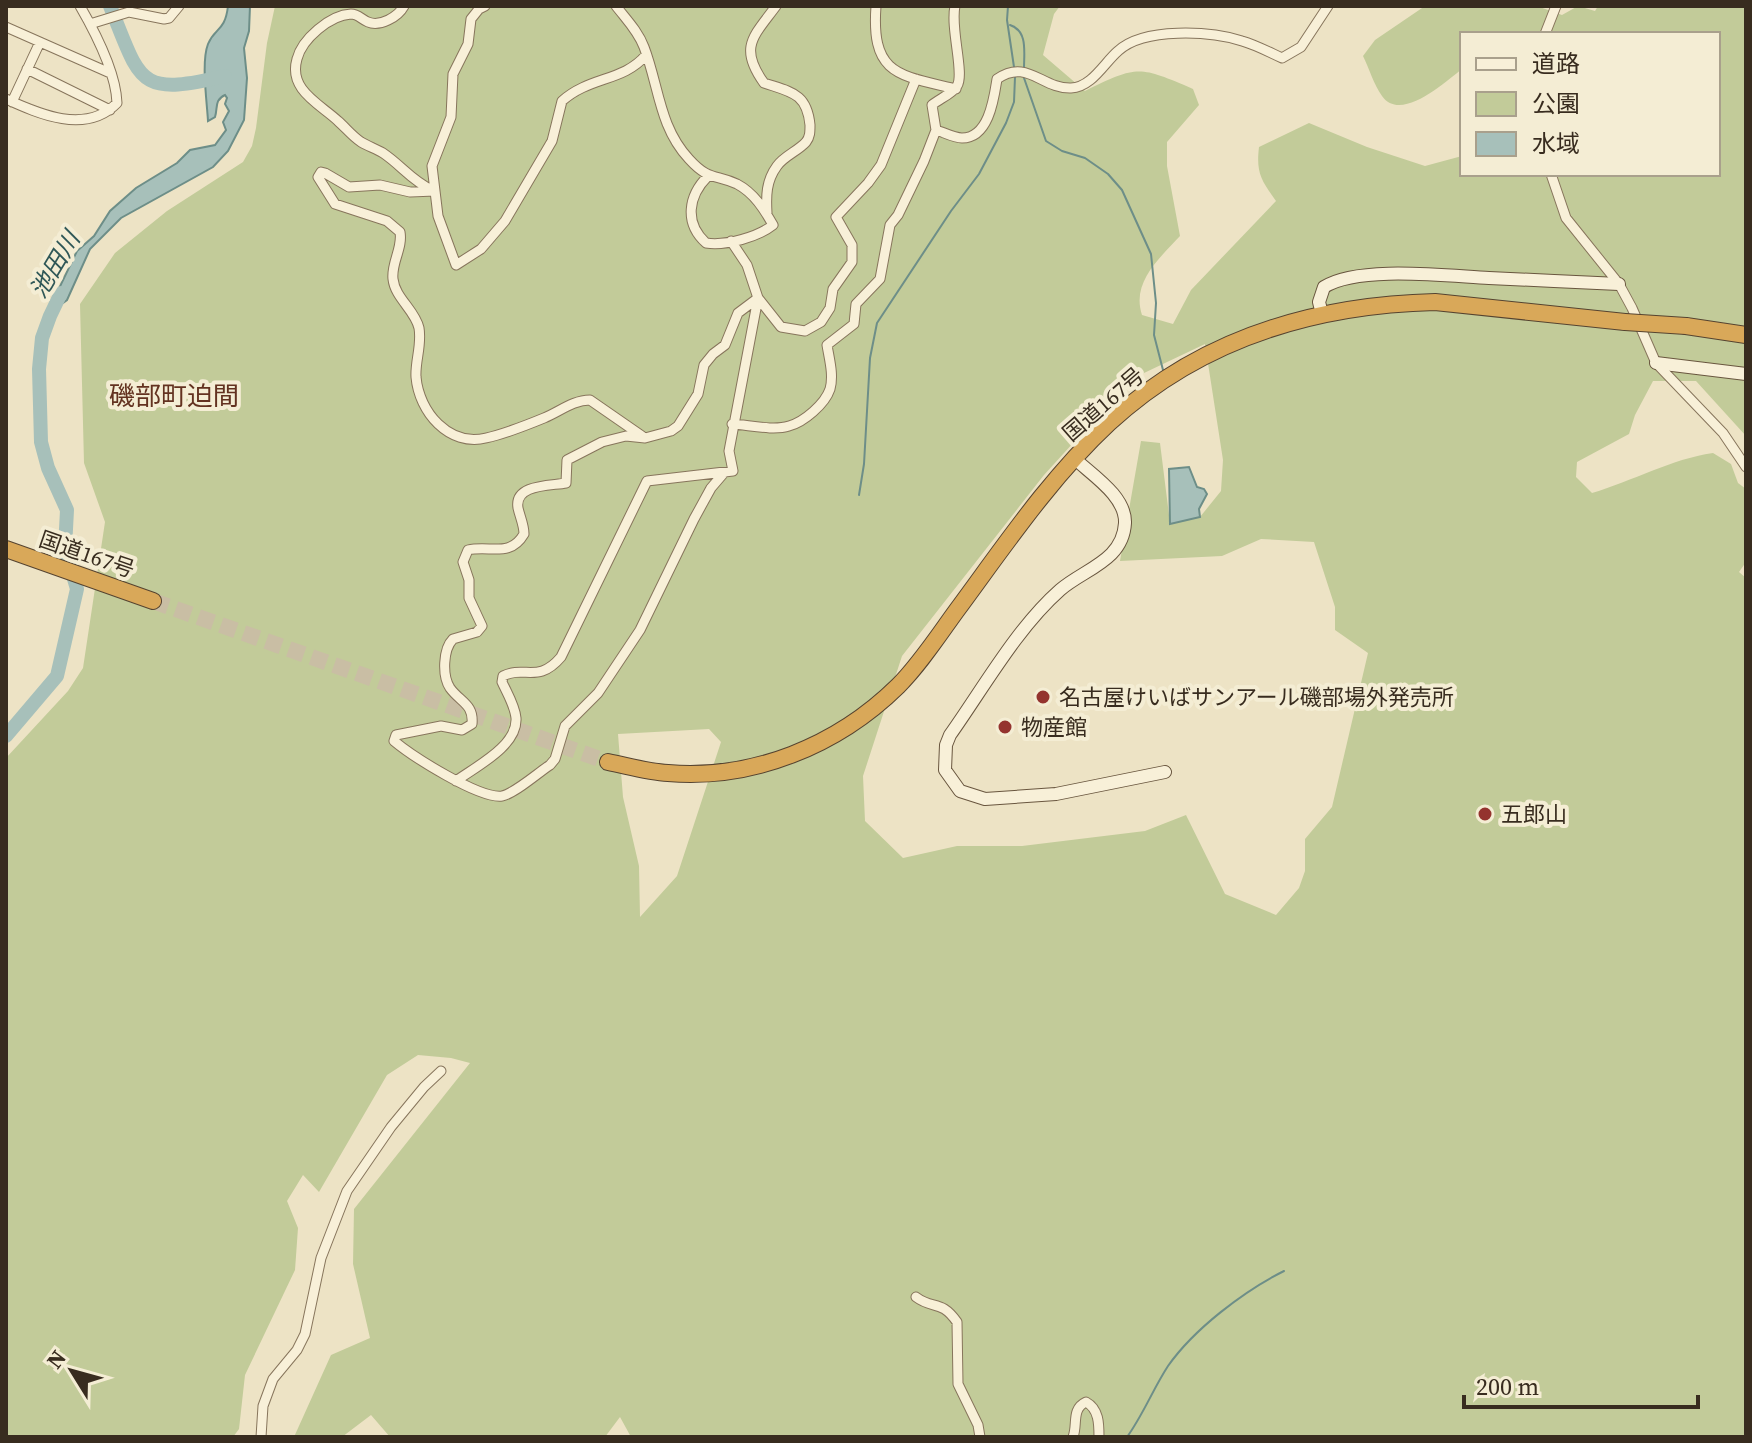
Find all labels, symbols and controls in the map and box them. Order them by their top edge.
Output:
legend [1460,32,1720,176]
text: 道路 [1532,47,1580,80]
text: 公園 [1532,87,1580,120]
text: 水域 [1532,127,1580,160]
water label: 池田川 [22,223,89,304]
street label: 国道167号 [1056,360,1150,448]
district label: 磯部町迫間 [109,378,239,414]
street label: 国道167号 [35,524,139,584]
place label: 名古屋けいばサンアール磯部場外発売所 [1059,682,1454,712]
marker: 名古屋けいばサンアール磯部場外発売所 [1034,688,1052,706]
place label: 物産館 [1021,712,1087,742]
marker: 物産館 [996,718,1014,736]
place label: 五郎山 [1501,799,1567,829]
marker: 五郎山 [1476,805,1494,823]
north arrow [32,1331,112,1411]
text: N [39,1344,73,1374]
scale bar [1464,1359,1698,1409]
text: 200 m [1476,1370,1539,1403]

